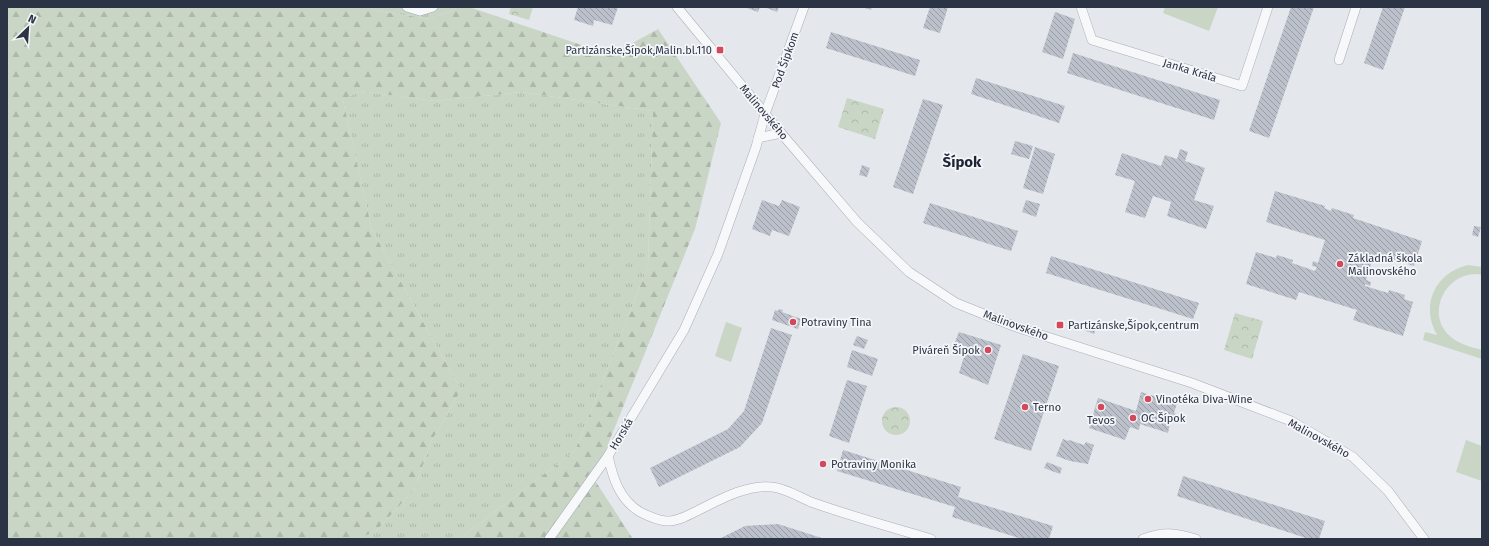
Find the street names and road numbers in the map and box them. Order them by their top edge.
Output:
street label: Pod Šípkom [768,30,802,90]
street label: Janka Kráľa [1161,56,1218,85]
street label: Malinovského [737,82,791,143]
street label: Malinovského [981,308,1050,343]
street label: Horská [607,416,636,452]
street label: Malinovského [1286,416,1352,461]

